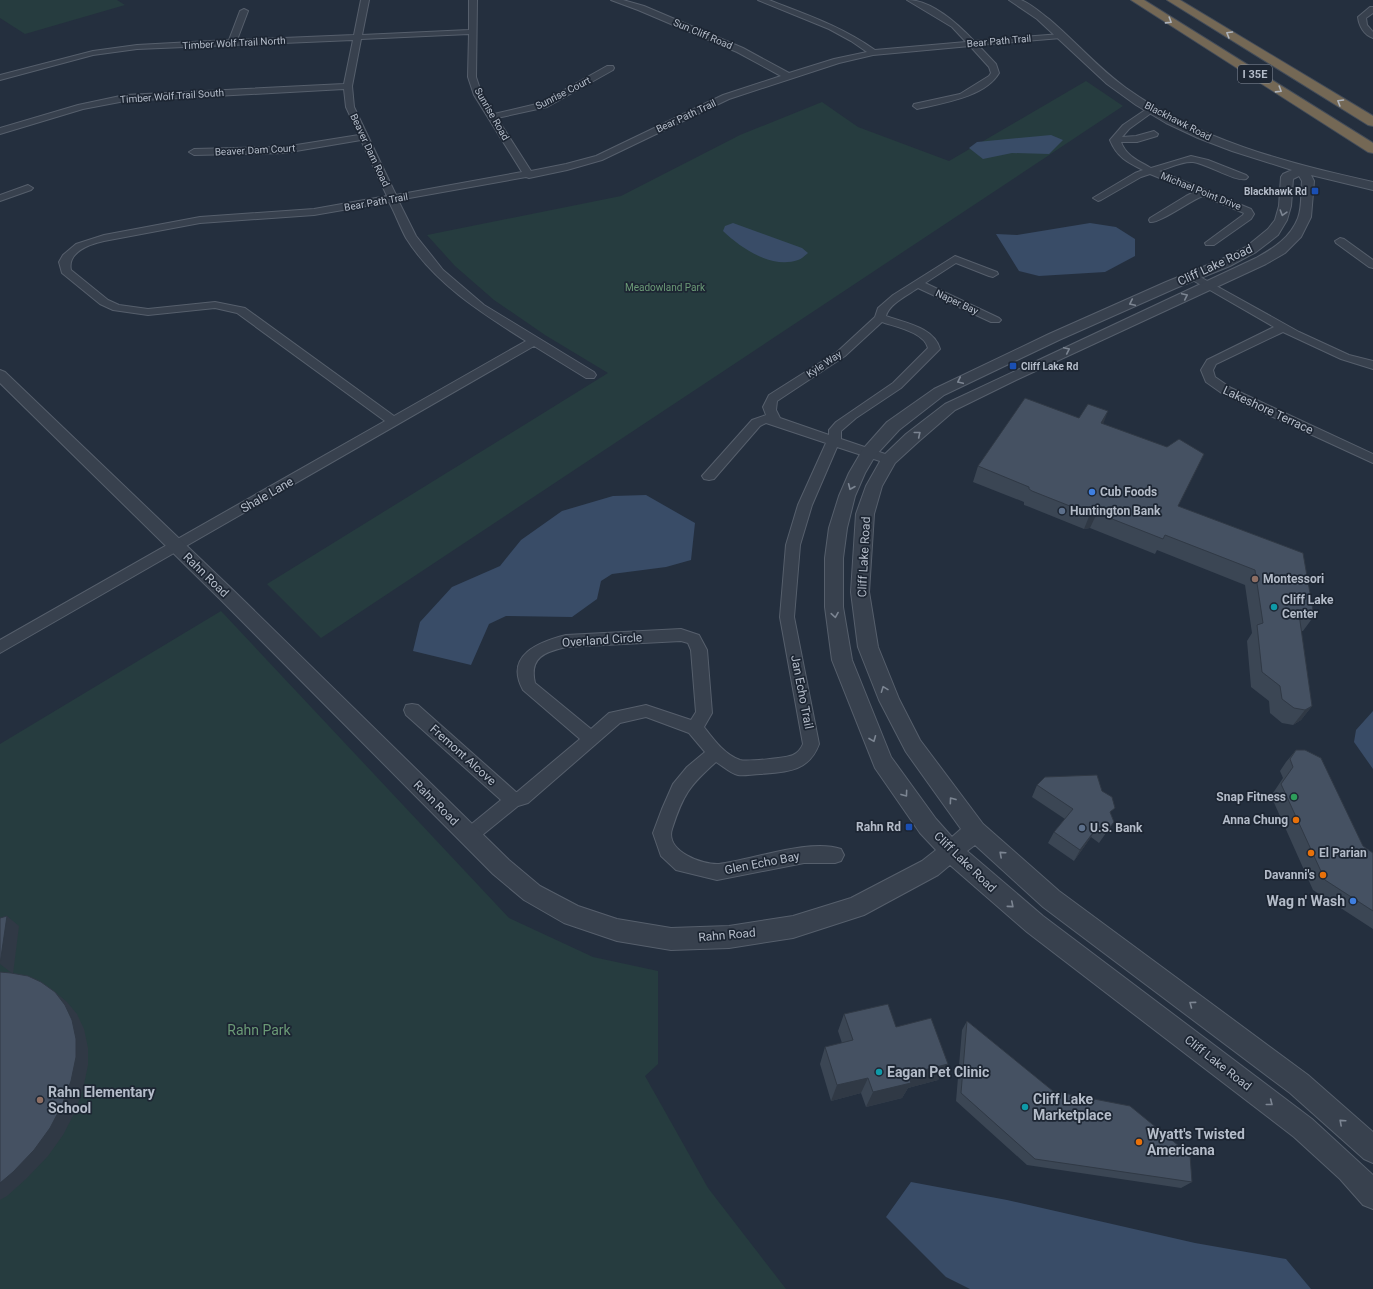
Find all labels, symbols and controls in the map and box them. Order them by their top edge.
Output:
one-way arrow [1165,16,1172,23]
street label: Sun Cliff Road [672,17,734,51]
one-way arrow [1226,32,1233,39]
street label: Bear Path Trail [966,33,1032,49]
street label: Timber Wolf Trail North [182,35,286,51]
road number: I 35E [1238,65,1272,83]
street label: Sunrise Court [534,74,592,112]
one-way arrow [1275,85,1282,92]
street label: Sunrise Road [473,86,511,142]
street label: Timber Wolf Trail South [120,87,224,105]
street label: Bear Path Trail [654,97,718,135]
street label: Blackhawk Road [1143,99,1213,143]
one-way arrow [1337,99,1344,107]
street label: Beaver Dam Road [348,112,392,188]
street label: Beaver Dam Court [214,142,296,158]
street label: Michael Point Drive [1159,170,1243,212]
place label: Blackhawk Rd [1244,186,1307,197]
marker: Blackhawk Rd [1310,186,1320,196]
street label: Bear Path Trail [343,191,409,213]
one-way arrow [1279,210,1288,217]
street label: Cliff Lake Road [1175,242,1255,288]
park label: Meadowland Park [625,282,706,293]
street label: Naper Bay [934,287,980,317]
one-way arrow [1181,293,1189,301]
one-way arrow [1128,298,1136,306]
one-way arrow [1064,347,1071,355]
street label: Kyle Way [804,348,844,380]
marker: Cliff Lake Rd [1008,361,1018,371]
place label: Cliff Lake Rd [1021,361,1079,372]
one-way arrow [957,376,965,384]
street label: Lakeshore Terrace [1221,383,1315,437]
one-way arrow [913,431,920,438]
street label: Shale Lane [238,474,296,516]
one-way arrow [848,483,856,491]
place label: Cub Foods [1100,485,1157,499]
marker: Cub Foods [1087,487,1097,497]
place label: Huntington Bank [1070,504,1161,518]
marker: Huntington Bank [1057,506,1067,516]
street label: Cliff Lake Road [855,516,873,598]
street label: Rahn Road [180,550,232,600]
place label: Montessori [1263,572,1324,586]
marker: Montessori [1250,574,1260,584]
place label: Cliff Lake Center [1282,593,1334,621]
marker: Cliff Lake Center [1269,602,1279,612]
one-way arrow [830,612,839,618]
street label: Overland Circle [561,630,643,650]
street label: Jan Echo Trail [788,654,816,730]
one-way arrow [881,686,889,693]
street label: Fremont Alcove [427,722,499,788]
one-way arrow [868,735,876,742]
street label: Rahn Road [411,778,461,828]
one-way arrow [900,789,907,796]
place label: Snap Fitness [1216,790,1286,804]
marker: Snap Fitness [1289,792,1299,802]
one-way arrow [950,797,957,804]
place label: Anna Chung [1222,813,1288,827]
marker: Anna Chung [1291,815,1301,825]
place label: Rahn Rd [856,820,901,834]
place label: U.S. Bank [1090,821,1143,835]
marker: Rahn Rd [904,822,914,832]
marker: U.S. Bank [1077,823,1087,833]
street label: Cliff Lake Road [931,829,999,895]
place label: El Parian [1319,846,1367,860]
marker: El Parian [1306,848,1316,858]
street label: Glen Echo Bay [723,849,801,877]
one-way arrow [999,852,1006,859]
place label: Davanni's [1264,868,1315,882]
marker: Davanni's [1318,870,1328,880]
place label: Wag n' Wash [1266,893,1345,909]
marker: Wag n' Wash [1348,896,1358,906]
one-way arrow [1007,900,1014,907]
street label: Rahn Road [698,926,756,944]
one-way arrow [1189,1002,1196,1009]
park label: Rahn Park [227,1022,292,1038]
street label: Cliff Lake Road [1182,1033,1254,1093]
place label: Eagan Pet Clinic [887,1064,989,1080]
marker: Eagan Pet Clinic [874,1067,884,1077]
place label: Rahn Elementary School [48,1084,156,1116]
place label: Cliff Lake Marketplace [1033,1091,1112,1123]
marker: Rahn Elementary School [35,1095,45,1105]
one-way arrow [1266,1099,1273,1106]
marker: Cliff Lake Marketplace [1020,1102,1030,1112]
one-way arrow [1339,1119,1347,1127]
place label: Wyatt's Twisted Americana [1147,1126,1245,1158]
marker: Wyatt's Twisted Americana [1134,1137,1144,1147]

